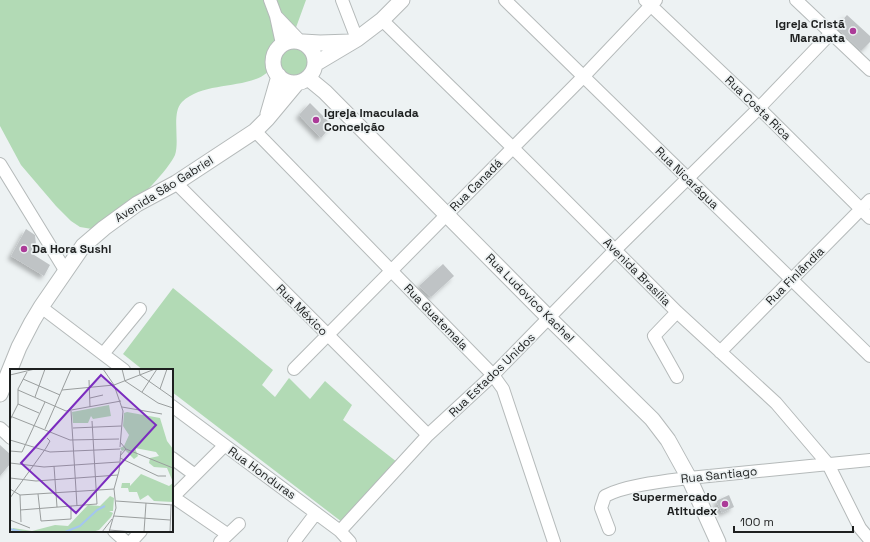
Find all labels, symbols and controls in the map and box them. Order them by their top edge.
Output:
place label: Igreja Cristã Maranata [775,16,845,46]
marker: Igreja Cristã Maranata [848,26,858,36]
street label: Rua Costa Rica [721,72,795,144]
place label: Igreja Imaculada Conceição [324,105,419,135]
marker: Igreja Imaculada Conceição [311,115,321,125]
street label: Rua Nicarágua [652,143,722,213]
street label: Avenida São Gabriel [112,152,216,226]
street label: Rua Canadá [446,155,506,215]
street label: Avenida Brasília [600,235,674,309]
place label: Da Hora Sushi [32,241,111,257]
street label: Rua Finlândia [762,243,828,309]
marker: Da Hora Sushi [19,244,29,254]
street label: Rua Ludovico Kachel [482,250,578,346]
street label: Rua Guatemala [400,280,472,354]
street label: Rua México [273,281,331,339]
street label: Rua Estados Unidos [445,330,539,420]
inset map [10,369,173,532]
street label: Rua Honduras [225,443,299,503]
street label: Rua Santiago [680,463,758,487]
place label: Supermercado Atitudex [632,489,717,519]
marker: Supermercado Atitudex [720,499,730,509]
scale bar [734,508,853,534]
text: 100 m [740,514,774,530]

